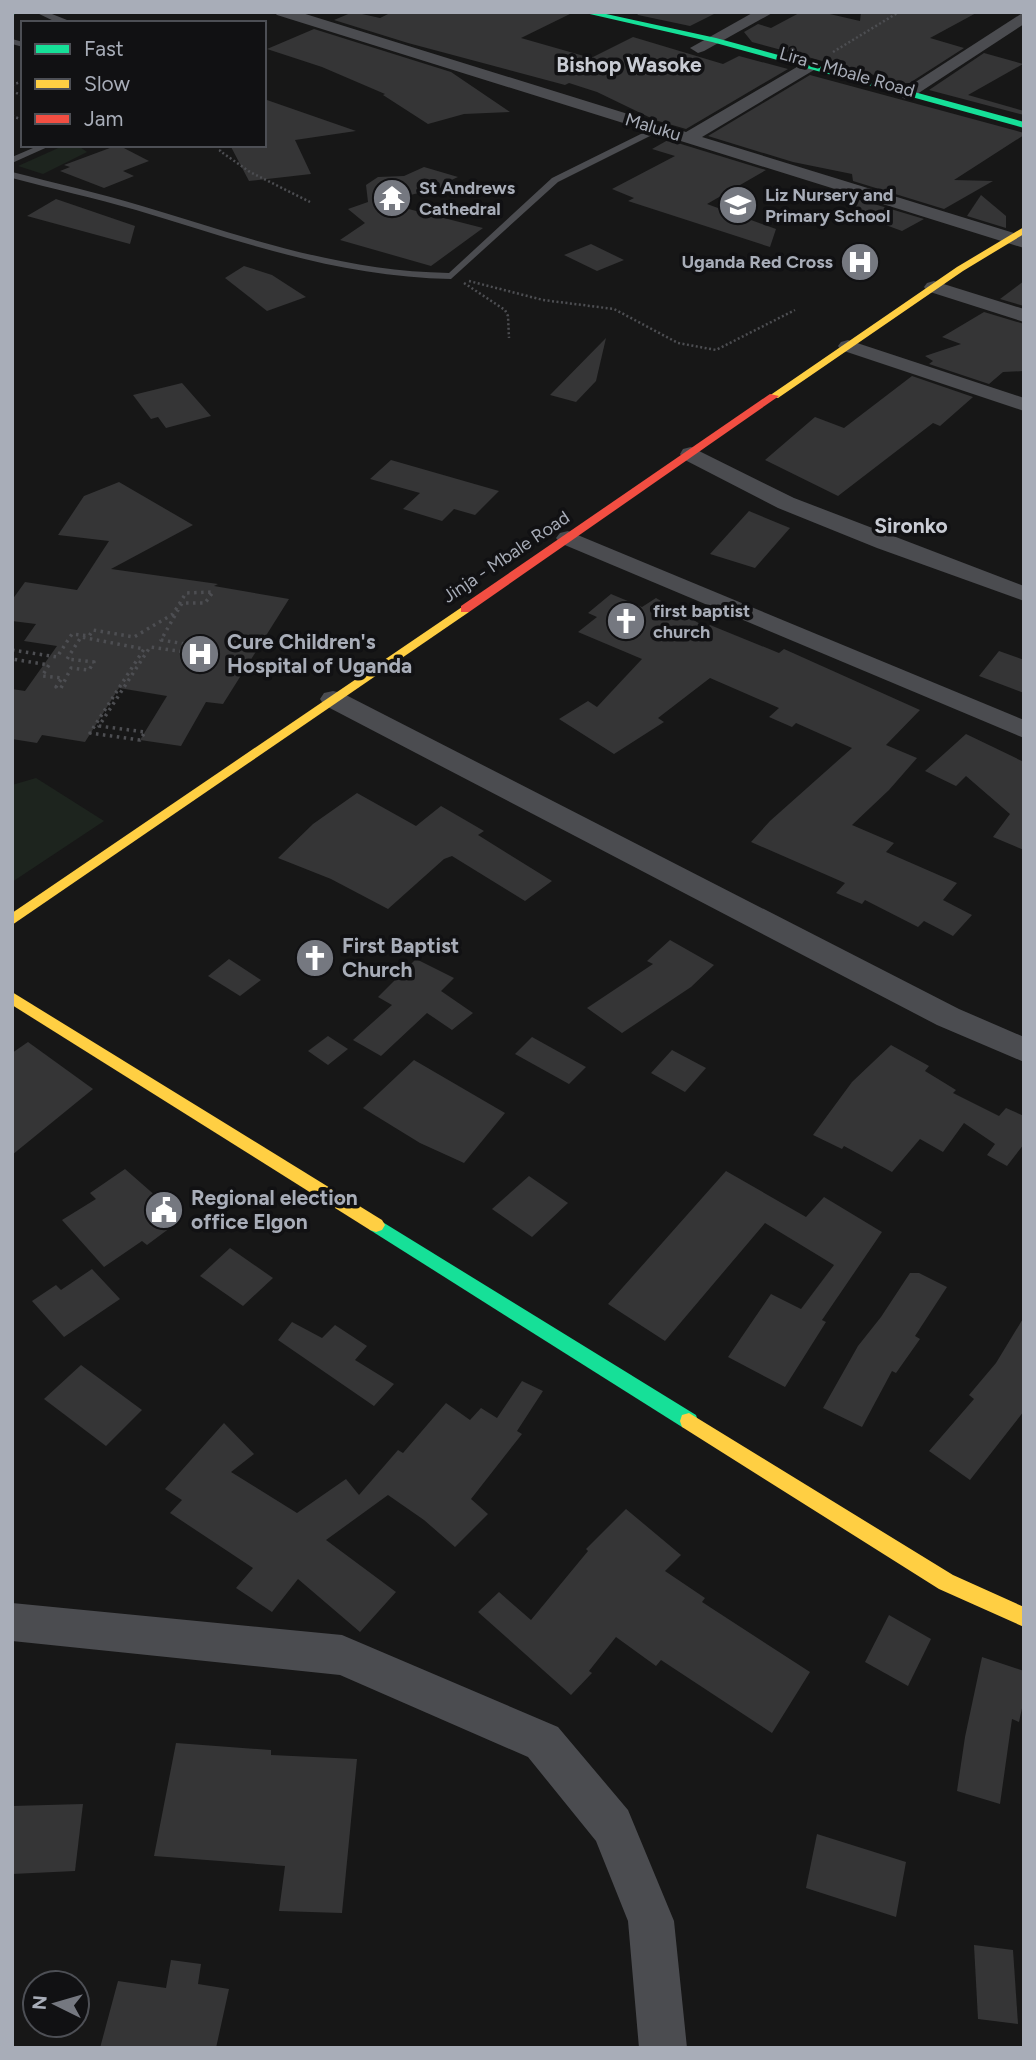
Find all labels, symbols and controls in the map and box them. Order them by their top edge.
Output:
legend [21,21,266,147]
text: Fast [84,36,124,61]
street label: Lira - Mbale Road [777,42,917,102]
district label: Bishop Wasoke [556,52,702,77]
text: Slow [84,71,130,96]
text: Jam [84,106,123,131]
street label: Maluku [622,108,684,146]
temple icon: St Andrews Cathedral [371,177,413,219]
place label: St Andrews Cathedral [419,177,516,220]
school or university icon: Liz Nursery and Primary School [717,184,759,226]
place label: Liz Nursery and Primary School [765,184,894,227]
hospital icon: Uganda Red Cross [839,241,881,283]
place label: Uganda Red Cross [681,251,834,273]
street label: Jinja - Mbale Road [438,506,574,608]
district label: Sironko [874,513,948,538]
church icon: first baptist church [605,600,647,642]
place label: first baptist church [653,600,750,643]
place label: Cure Children's Hospital of Uganda [227,629,412,678]
hospital icon: Cure Children's Hospital of Uganda [179,633,221,675]
place label: First Baptist Church [342,933,459,982]
church icon: First Baptist Church [294,937,336,979]
place label: Regional election office Elgon [191,1185,358,1234]
public building icon: Regional election office Elgon [143,1189,185,1231]
north arrow [21,1969,91,2039]
text: N [27,1994,52,2011]

